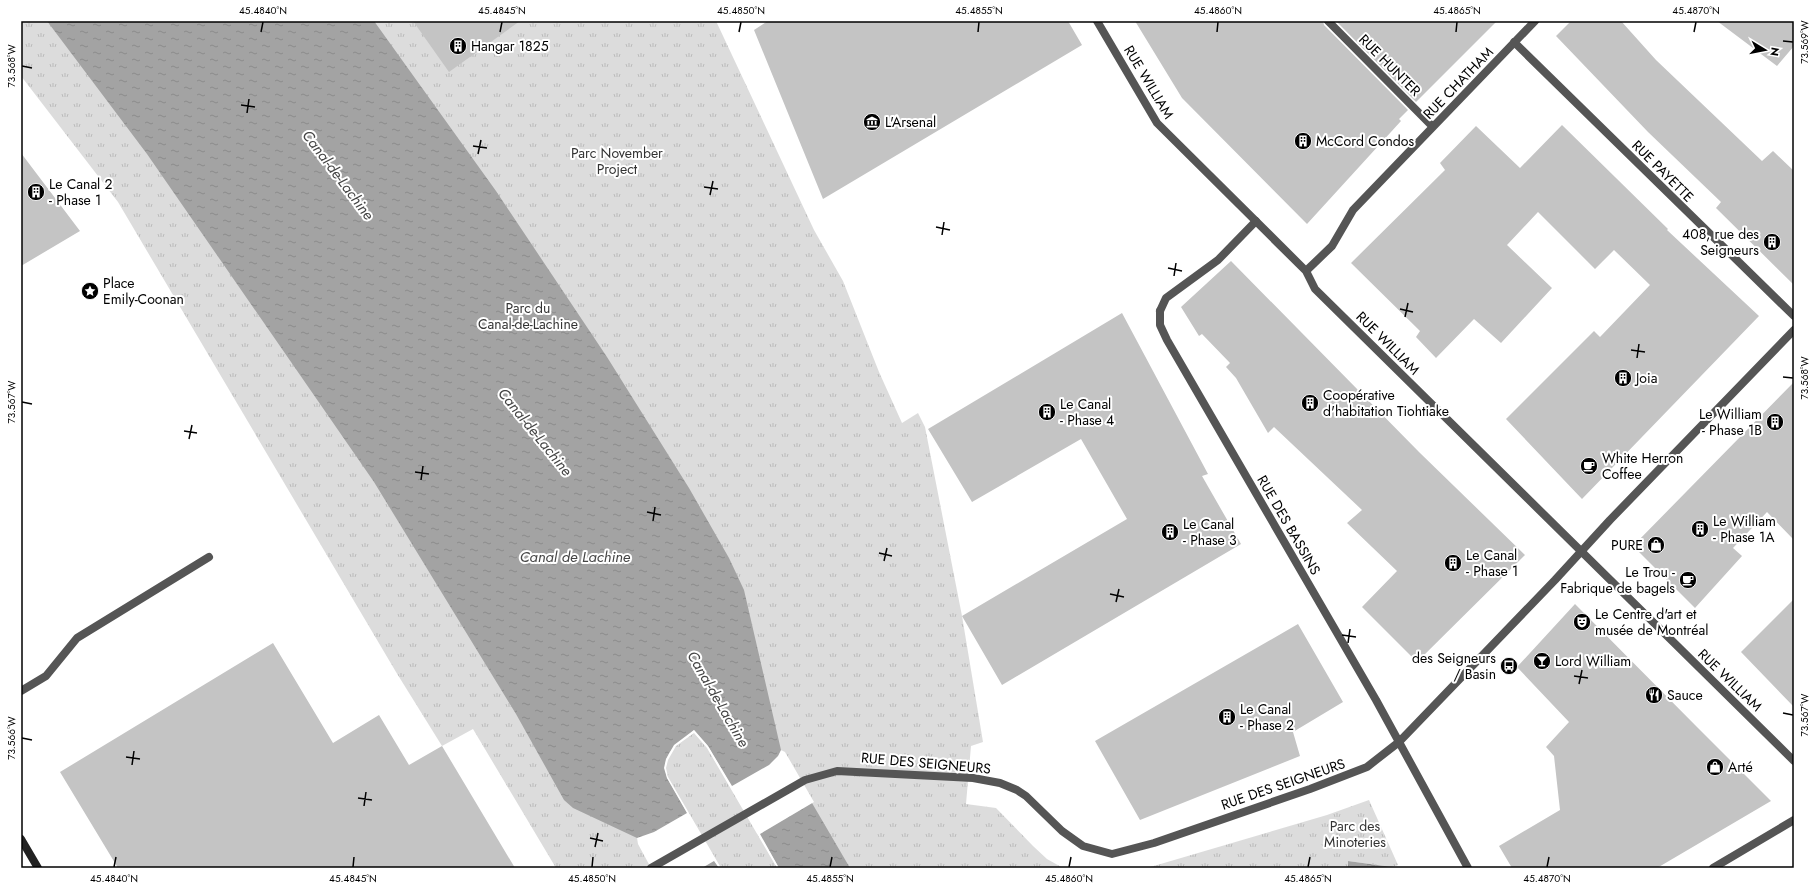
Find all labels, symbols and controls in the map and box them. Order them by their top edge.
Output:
text: 45.4840°N [239,3,287,18]
text: 45.4845°N [478,3,526,18]
text: 45.4850°N [717,3,765,18]
text: 45.4855°N [955,3,1003,18]
text: 45.4860°N [1194,3,1242,18]
text: 45.4865°N [1433,3,1481,18]
text: 45.4870°N [1672,3,1720,18]
text: 73.569°W [1797,20,1812,64]
street label: RUE HUNTER [1355,30,1426,101]
north arrow [1745,30,1785,70]
building icon: Hangar 1825 [448,36,468,56]
place label: Hangar 1825 [471,36,549,56]
street label: RUE WILLIAM [1119,42,1179,122]
street label: RUE CHATHAM [1418,42,1498,124]
text: 73.568°W [4,44,19,88]
text: N [1766,46,1783,57]
museum icon: L'Arsenal [862,112,882,132]
place label: L'Arsenal [885,112,936,132]
water label: Canal-de-Lachine [297,125,380,225]
building icon: McCord Condos [1293,131,1313,151]
place label: McCord Condos [1316,131,1414,151]
street label: RUE PAYETTE [1628,136,1698,206]
park label: Parc November Project [571,143,663,179]
place label: Le Canal 2 - Phase 1 [49,174,113,210]
building icon: Le Canal 2 - Phase 1 [26,182,46,202]
place label: 408, rue des Seigneurs [1682,224,1759,260]
building icon: 408, rue des Seigneurs [1762,232,1782,252]
place label: Place Emily-Coonan [103,273,184,309]
place icon: Place Emily-Coonan [80,281,100,301]
park label: Parc du Canal-de-Lachine [478,298,578,334]
street label: RUE WILLIAM [1352,307,1424,379]
text: 73.568°W [1797,356,1812,400]
building icon: Joia [1613,368,1633,388]
place label: Joia [1634,368,1657,388]
text: 73.567°W [4,380,19,423]
water label: Canal-de-Lachine [493,383,578,481]
place label: Coopérative d'habitation Tiohtiake [1323,385,1449,421]
building icon: Coopérative d'habitation Tiohtiake [1300,393,1320,413]
place label: Le Canal - Phase 4 [1060,394,1114,430]
building icon: Le Canal - Phase 4 [1037,402,1057,422]
place label: Le William - Phase 1B [1699,404,1762,440]
building icon: Le William - Phase 1B [1765,412,1785,432]
place label: White Herron Coffee [1602,448,1683,484]
cafe icon: White Herron Coffee [1579,456,1599,476]
street label: RUE DES BASSINS [1252,472,1326,579]
place label: Le William - Phase 1A [1713,511,1776,547]
place label: Le Canal - Phase 3 [1183,514,1237,550]
building icon: Le William - Phase 1A [1690,519,1710,539]
building icon: Le Canal - Phase 3 [1160,522,1180,542]
place label: PURE [1611,535,1643,555]
shop icon: PURE [1646,535,1666,555]
place label: Le Canal - Phase 1 [1466,545,1518,581]
water label: Canal de Lachine [520,546,631,568]
building icon: Le Canal - Phase 1 [1443,553,1463,573]
place label: Le Trou - Fabrique de bagels [1560,562,1675,598]
cafe icon: Le Trou - Fabrique de bagels [1678,570,1698,590]
place label: Le Centre d'art et musée de Montréal [1595,604,1708,640]
theatre icon: Le Centre d'art et musée de Montréal [1572,612,1592,632]
street label: RUE WILLIAM [1693,644,1767,716]
water label: Canal-de-Lachine [682,647,755,752]
place label: des Seigneurs / Basin [1412,648,1496,684]
bar icon: Lord William [1532,651,1552,671]
place label: Lord William [1555,651,1631,671]
bus stop icon: des Seigneurs / Basin [1499,656,1519,676]
restaurant icon: Sauce [1644,685,1664,705]
place label: Sauce [1667,685,1703,705]
text: 73.567°W [1797,693,1812,736]
place label: Le Canal - Phase 2 [1240,699,1294,735]
building icon: Le Canal - Phase 2 [1217,707,1237,727]
text: 73.566°W [4,716,19,760]
street label: RUE DES SEIGNEURS [860,747,992,779]
street label: RUE DES SEIGNEURS [1218,753,1348,815]
shop icon: Arté [1705,757,1725,777]
place label: Arté [1728,757,1753,777]
park label: Parc des Minoteries [1324,816,1386,852]
text: 45.4840°N [90,871,138,886]
text: 45.4845°N [329,871,377,886]
text: 45.4850°N [568,871,616,886]
text: 45.4855°N [806,871,854,886]
text: 45.4860°N [1045,871,1093,886]
text: 45.4865°N [1284,871,1332,886]
text: 45.4870°N [1523,871,1571,886]

